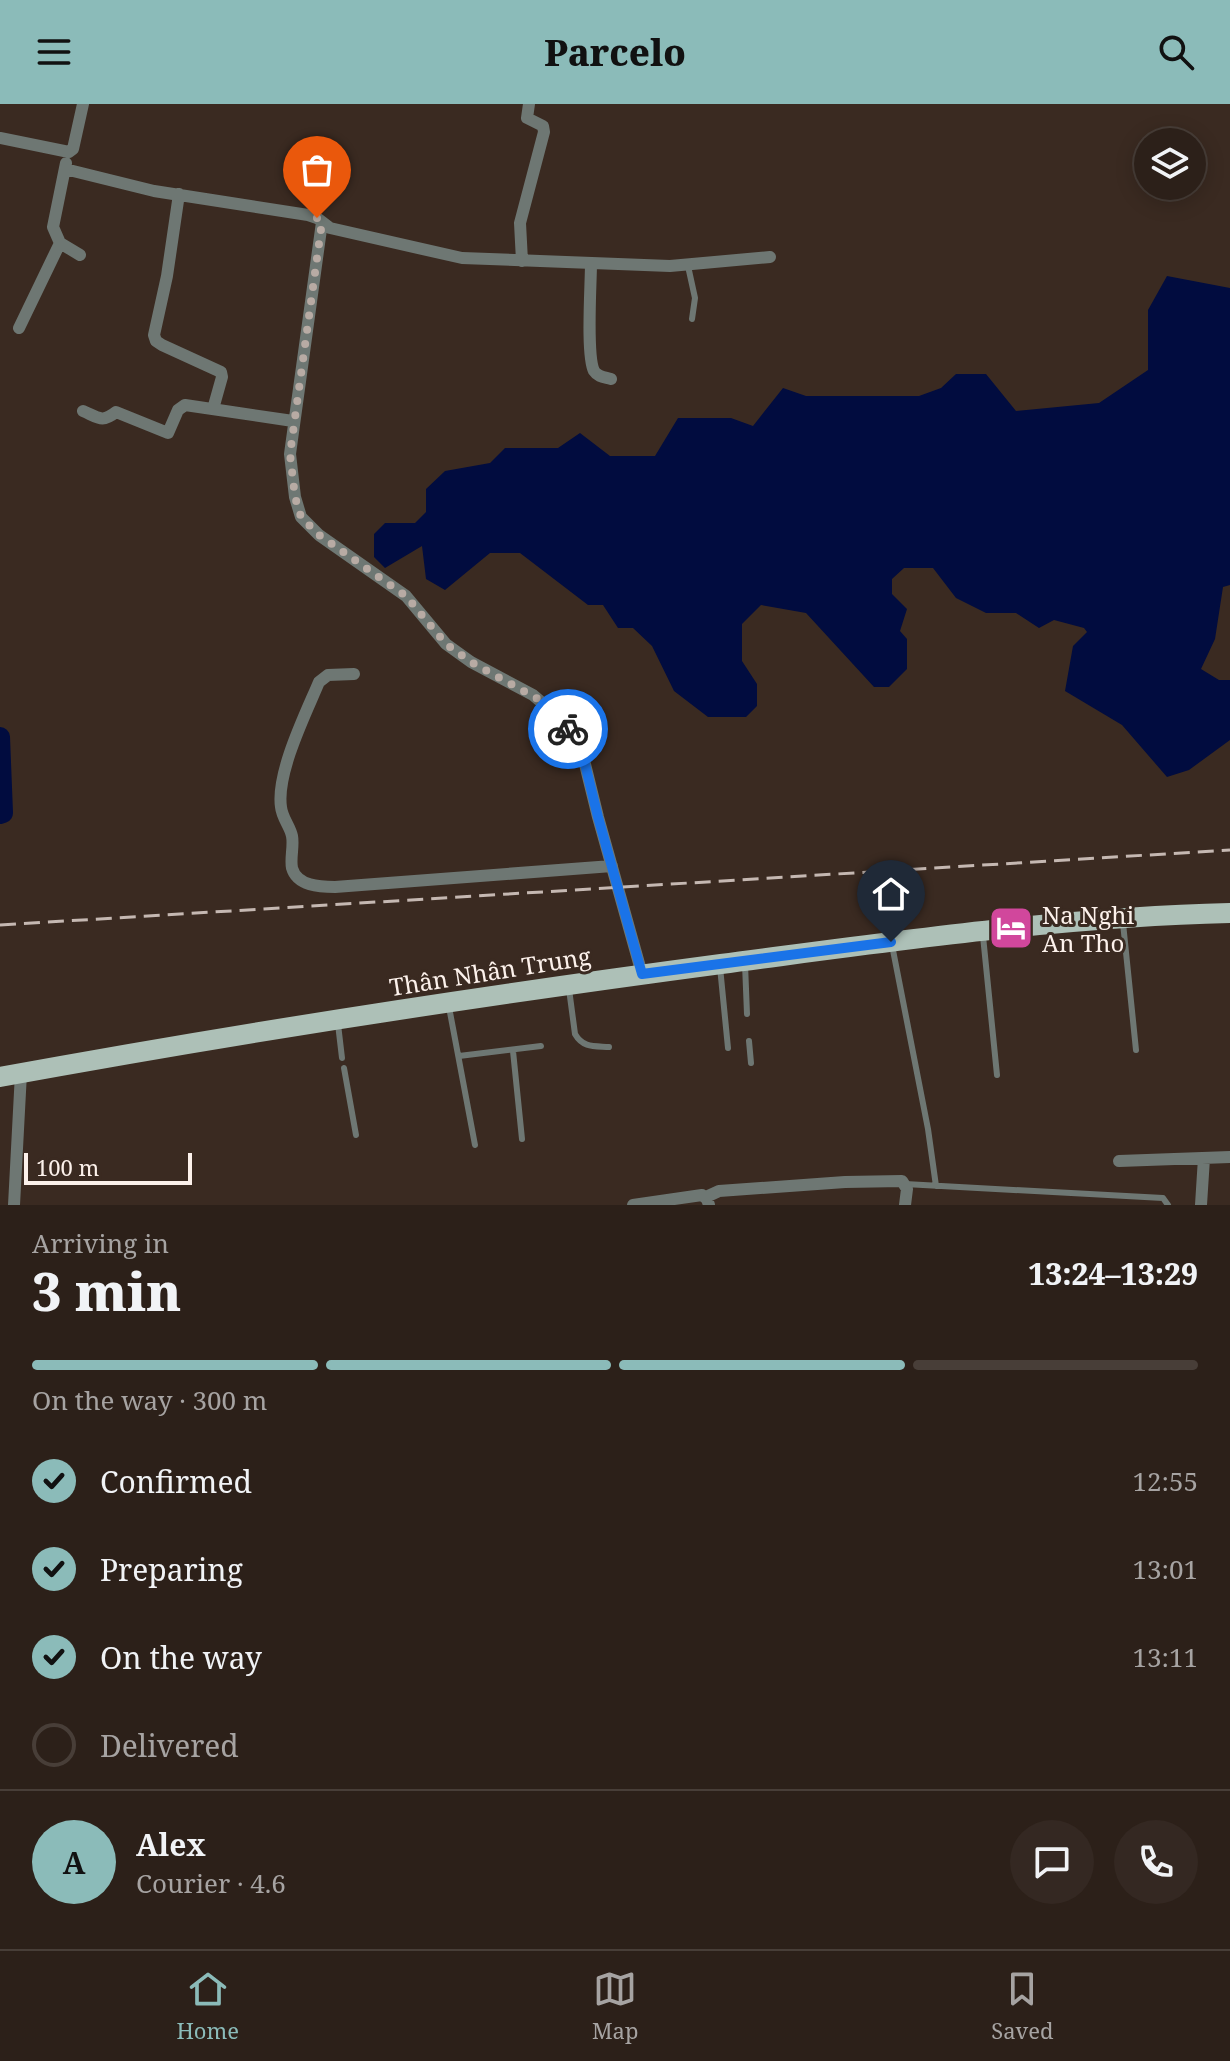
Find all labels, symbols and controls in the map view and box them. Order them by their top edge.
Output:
text: Parcelo [544,28,686,77]
icon: menu [32,30,76,74]
icon: search [1154,30,1198,74]
map controls [1134,128,1206,200]
button: layers [1134,128,1206,200]
pin [283,136,351,218]
icon: bag [295,148,339,192]
courier [528,689,608,769]
icon: bike [546,707,590,751]
pin [857,860,925,942]
icon: home [869,872,913,916]
place label: Na Nghi An Tho [1042,898,1135,959]
hotel icon: Na Nghi An Tho [987,904,1035,952]
street label: Thân Nhân Trung [387,939,593,1003]
scale bar [24,1149,192,1185]
text: 100 m [36,1152,99,1182]
text: Arriving in [32,1225,169,1261]
text: 13:24–13:29 [1028,1253,1198,1294]
text: 3 min [32,1255,181,1326]
text: On the way · 300 m [32,1382,267,1418]
icon: check [32,1459,76,1503]
text: Confirmed [100,1461,252,1502]
text: 12:55 [1132,1463,1198,1499]
icon: check [32,1547,76,1591]
text: Preparing [100,1549,243,1590]
text: 13:01 [1132,1551,1198,1587]
icon: check [32,1635,76,1679]
text: On the way [100,1637,262,1678]
text: 13:11 [1132,1639,1198,1675]
text: Delivered [100,1725,239,1766]
button: chat [1010,1820,1094,1904]
button: phone [1114,1820,1198,1904]
text: Alex [136,1824,206,1865]
text: A [63,1842,85,1883]
text: Courier · 4.6 [136,1865,286,1901]
tab: Home [176,1967,239,2045]
tab: Map [592,1967,638,2045]
tab: Saved [991,1967,1054,2045]

